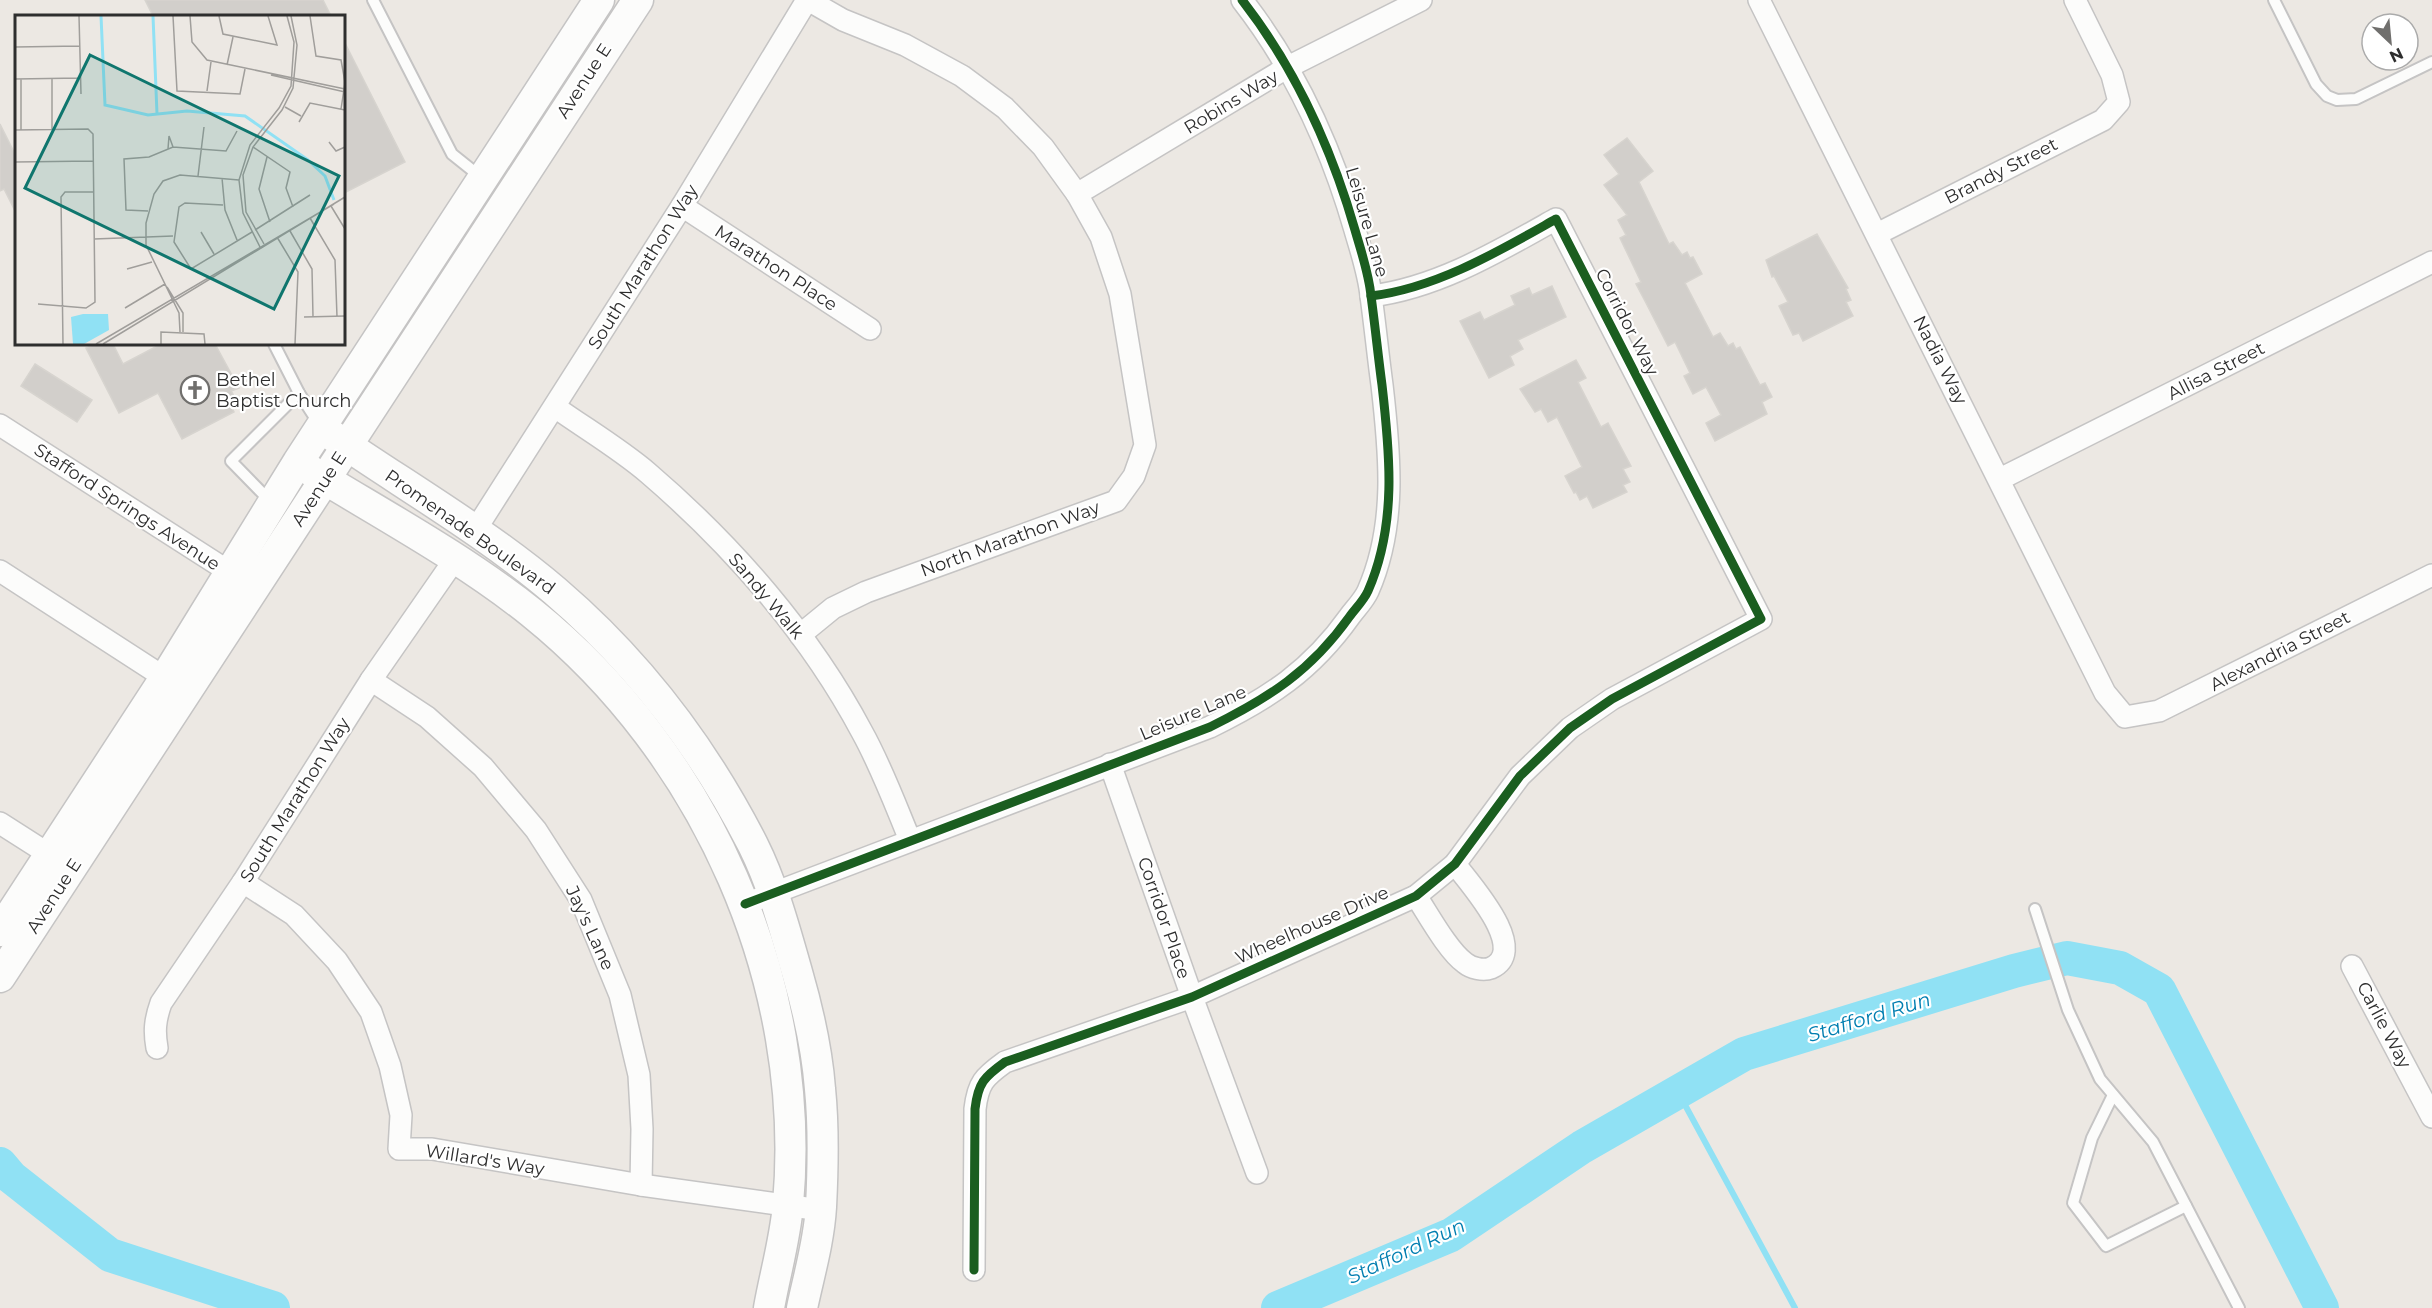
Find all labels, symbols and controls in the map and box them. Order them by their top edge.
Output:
north arrow [2360,12,2420,72]
inset map [15,15,345,345]
street label: Avenue E [552,39,616,123]
text: N [2386,44,2406,66]
street label: Robins Way [1180,65,1282,139]
street label: Brandy Street [1941,133,2061,209]
street label: Leisure Lane [1341,164,1393,280]
street label: South Marathon Way [583,180,703,353]
street label: Marathon Place [711,220,842,316]
street label: Corridor Way [1591,265,1663,379]
street label: Nadia Way [1908,312,1972,408]
street label: Allisa Street [2164,337,2268,405]
place label: Bethel Baptist Church [216,369,352,412]
church icon: Bethel Baptist Church [179,374,211,406]
street label: Stafford Springs Avenue [30,439,224,575]
street label: Avenue E [287,447,351,531]
street label: Promenade Boulevard [381,465,559,599]
street label: North Marathon Way [917,496,1103,582]
street label: Sandy Walk [724,548,809,644]
street label: Alexandria Street [2206,606,2354,696]
street label: Leisure Lane [1136,681,1250,745]
street label: South Marathon Way [235,713,355,886]
street label: Avenue E [22,854,86,938]
street label: Corridor Place [1133,854,1195,982]
street label: Jay's Lane [560,881,619,974]
street label: Wheelhouse Drive [1232,881,1392,969]
street label: Carlie Way [2352,978,2416,1072]
water label: Stafford Run [1804,987,1934,1047]
street label: Willard's Way [424,1140,546,1180]
water label: Stafford Run [1343,1213,1469,1289]

